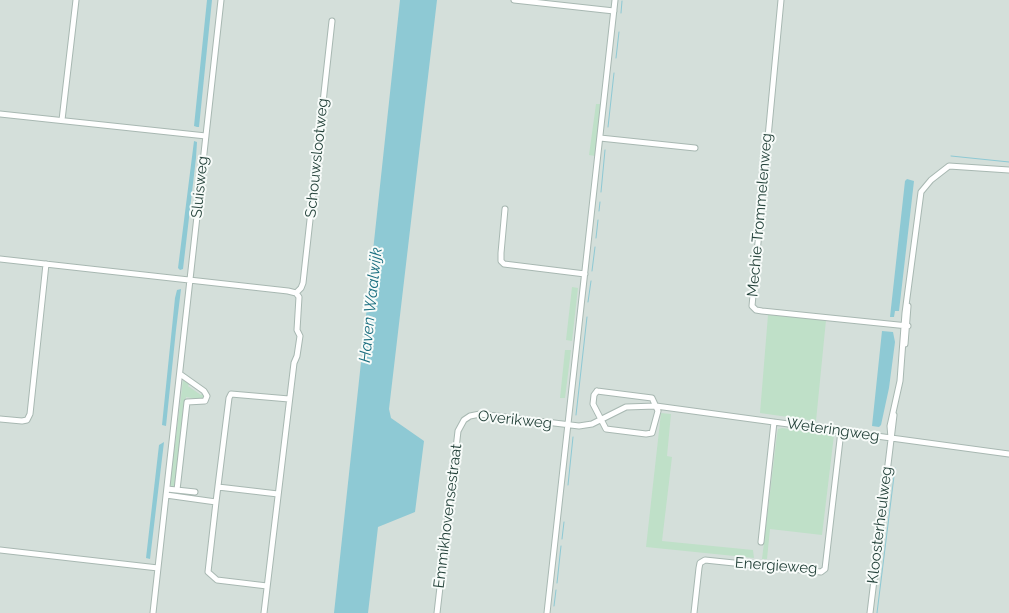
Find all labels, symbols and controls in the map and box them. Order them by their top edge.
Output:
street label: Schouwslootweg [302,97,332,219]
street label: Mechie Trommelenweg [744,132,776,298]
street label: Sluisweg [188,155,212,219]
water label: Haven Waalwijk [355,247,387,363]
street label: Overikweg [477,407,553,433]
street label: Weteringweg [785,415,881,445]
street label: Emmikhovensestraat [430,443,466,589]
street label: Kloosterheulweg [864,465,896,585]
street label: Energieweg [734,554,818,578]

